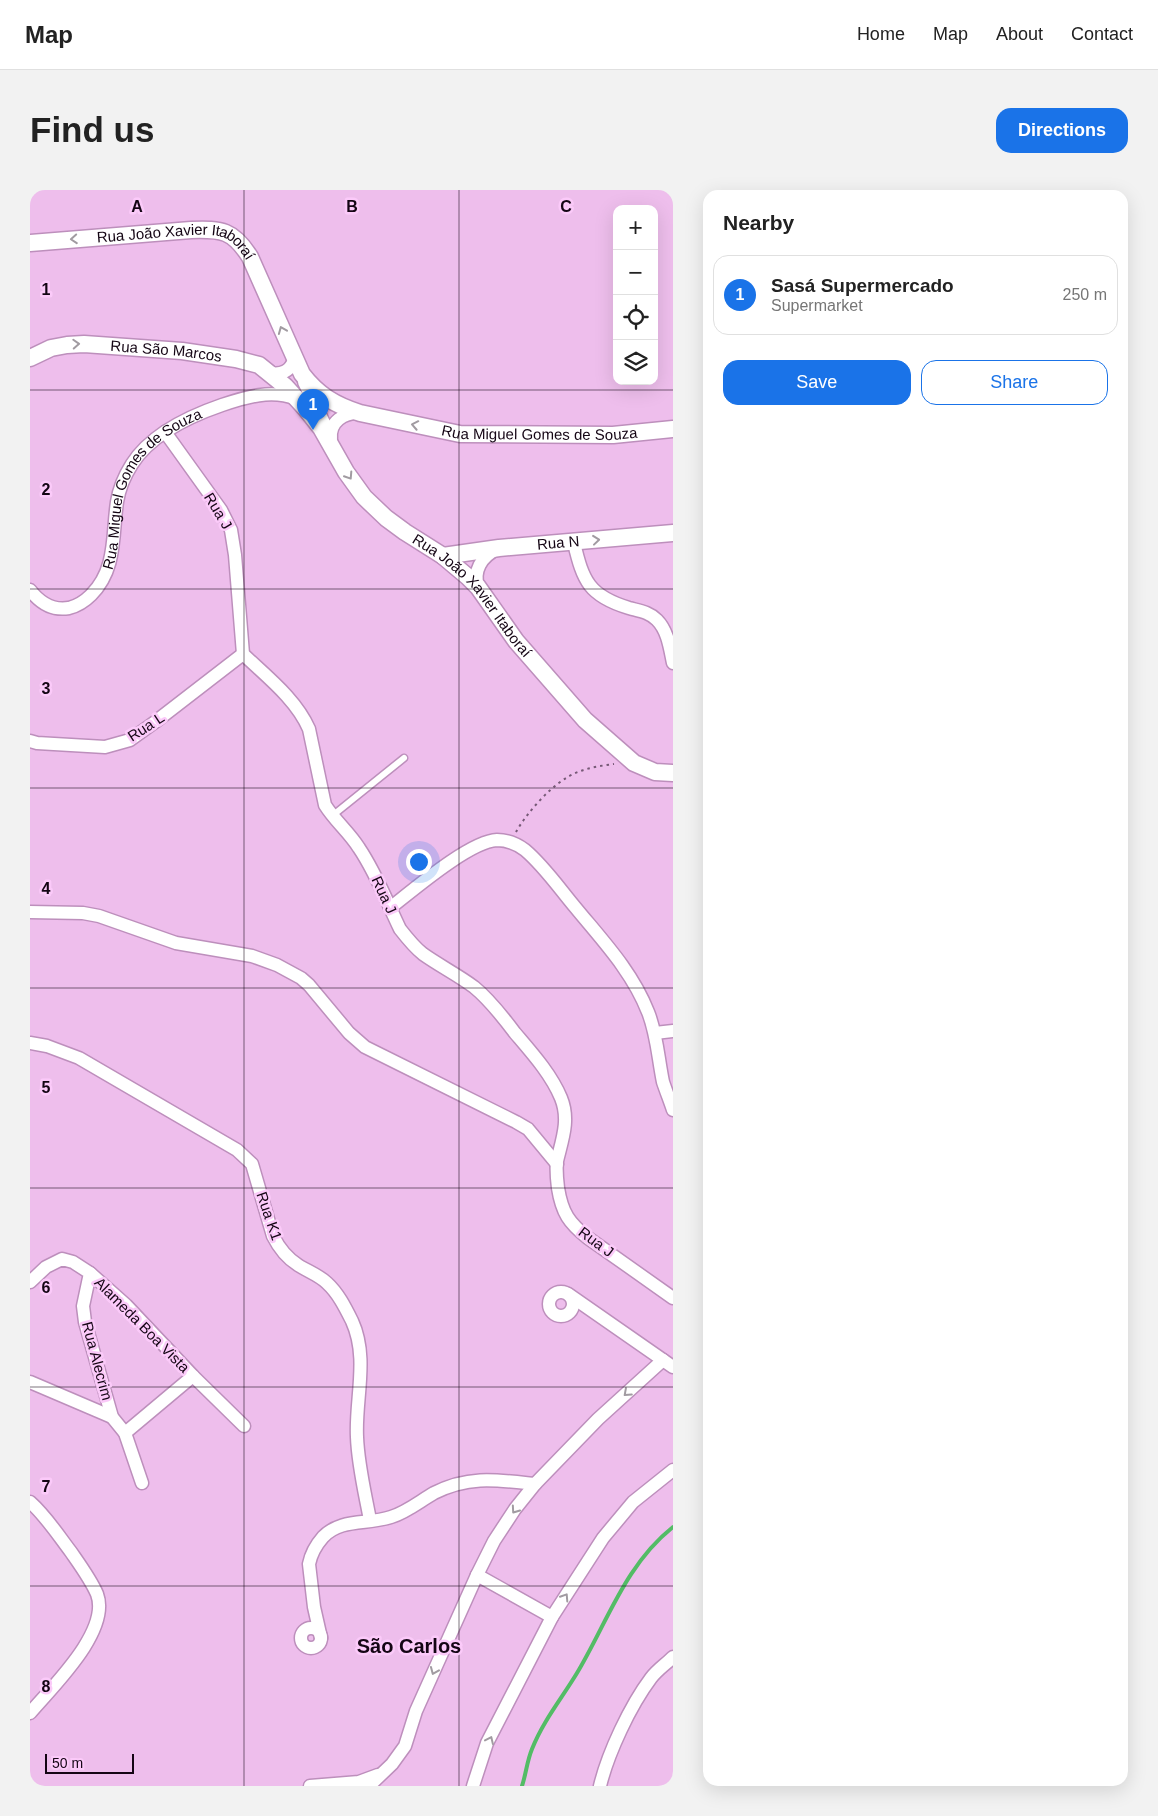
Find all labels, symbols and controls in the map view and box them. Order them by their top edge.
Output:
text: Map [25,21,73,48]
text: Home [857,24,905,44]
text: Map [933,24,968,44]
text: About [996,24,1043,44]
text: Contact [1071,24,1133,44]
button: Directions [996,108,1128,153]
text: Find us [30,110,154,149]
text: A [131,198,143,215]
text: B [346,198,358,215]
text: C [560,198,572,215]
map controls [613,205,658,385]
button: + [613,205,658,250]
text: Nearby [723,211,794,234]
street label: Rua João Xavier Itaboraí [96,221,259,263]
one-way arrow [70,233,78,244]
button: − [613,250,658,295]
text: Sasá Supermercado [771,275,954,296]
text: 1 [42,281,51,298]
text: 1 [736,286,744,303]
text: 250 m [1063,286,1107,303]
button: locate [613,295,658,340]
text: Supermarket [771,297,863,314]
one-way arrow [278,326,288,334]
street label: Rua São Marcos [110,337,223,365]
one-way arrow [73,339,81,350]
button: layers [613,340,658,385]
button: Save [723,360,911,405]
button: Share [921,360,1108,405]
pin: 1 [297,389,329,430]
street label: Rua Miguel Gomes de Souza [99,405,205,571]
one-way arrow [411,421,420,431]
street label: Rua Miguel Gomes de Souza [440,421,639,443]
one-way arrow [342,471,352,480]
text: 2 [42,481,51,498]
street label: Rua J [201,490,236,532]
street label: Rua João Xavier Itaboraí [410,530,536,661]
street label: Rua N [536,532,580,553]
one-way arrow [592,535,600,546]
text: 3 [42,680,51,697]
street label: Rua L [124,709,167,745]
your location [406,849,432,875]
street label: Rua J [368,873,400,916]
text: 4 [42,880,51,897]
text: 5 [42,1079,51,1096]
street label: Rua K1 [253,1189,286,1242]
street label: Rua J [576,1223,617,1260]
street label: Alameda Boa Vista [91,1274,194,1376]
text: 6 [42,1279,51,1296]
street label: Rua Alecrim [79,1320,116,1402]
one-way arrow [623,1387,632,1396]
text: 7 [42,1478,51,1495]
one-way arrow [512,1504,521,1514]
one-way arrow [559,1593,568,1602]
district label: São Carlos [357,1635,461,1657]
one-way arrow [429,1666,439,1674]
text: 8 [42,1678,51,1695]
one-way arrow [483,1736,494,1745]
scale bar [45,1751,134,1774]
text: 50 m [52,1755,83,1771]

